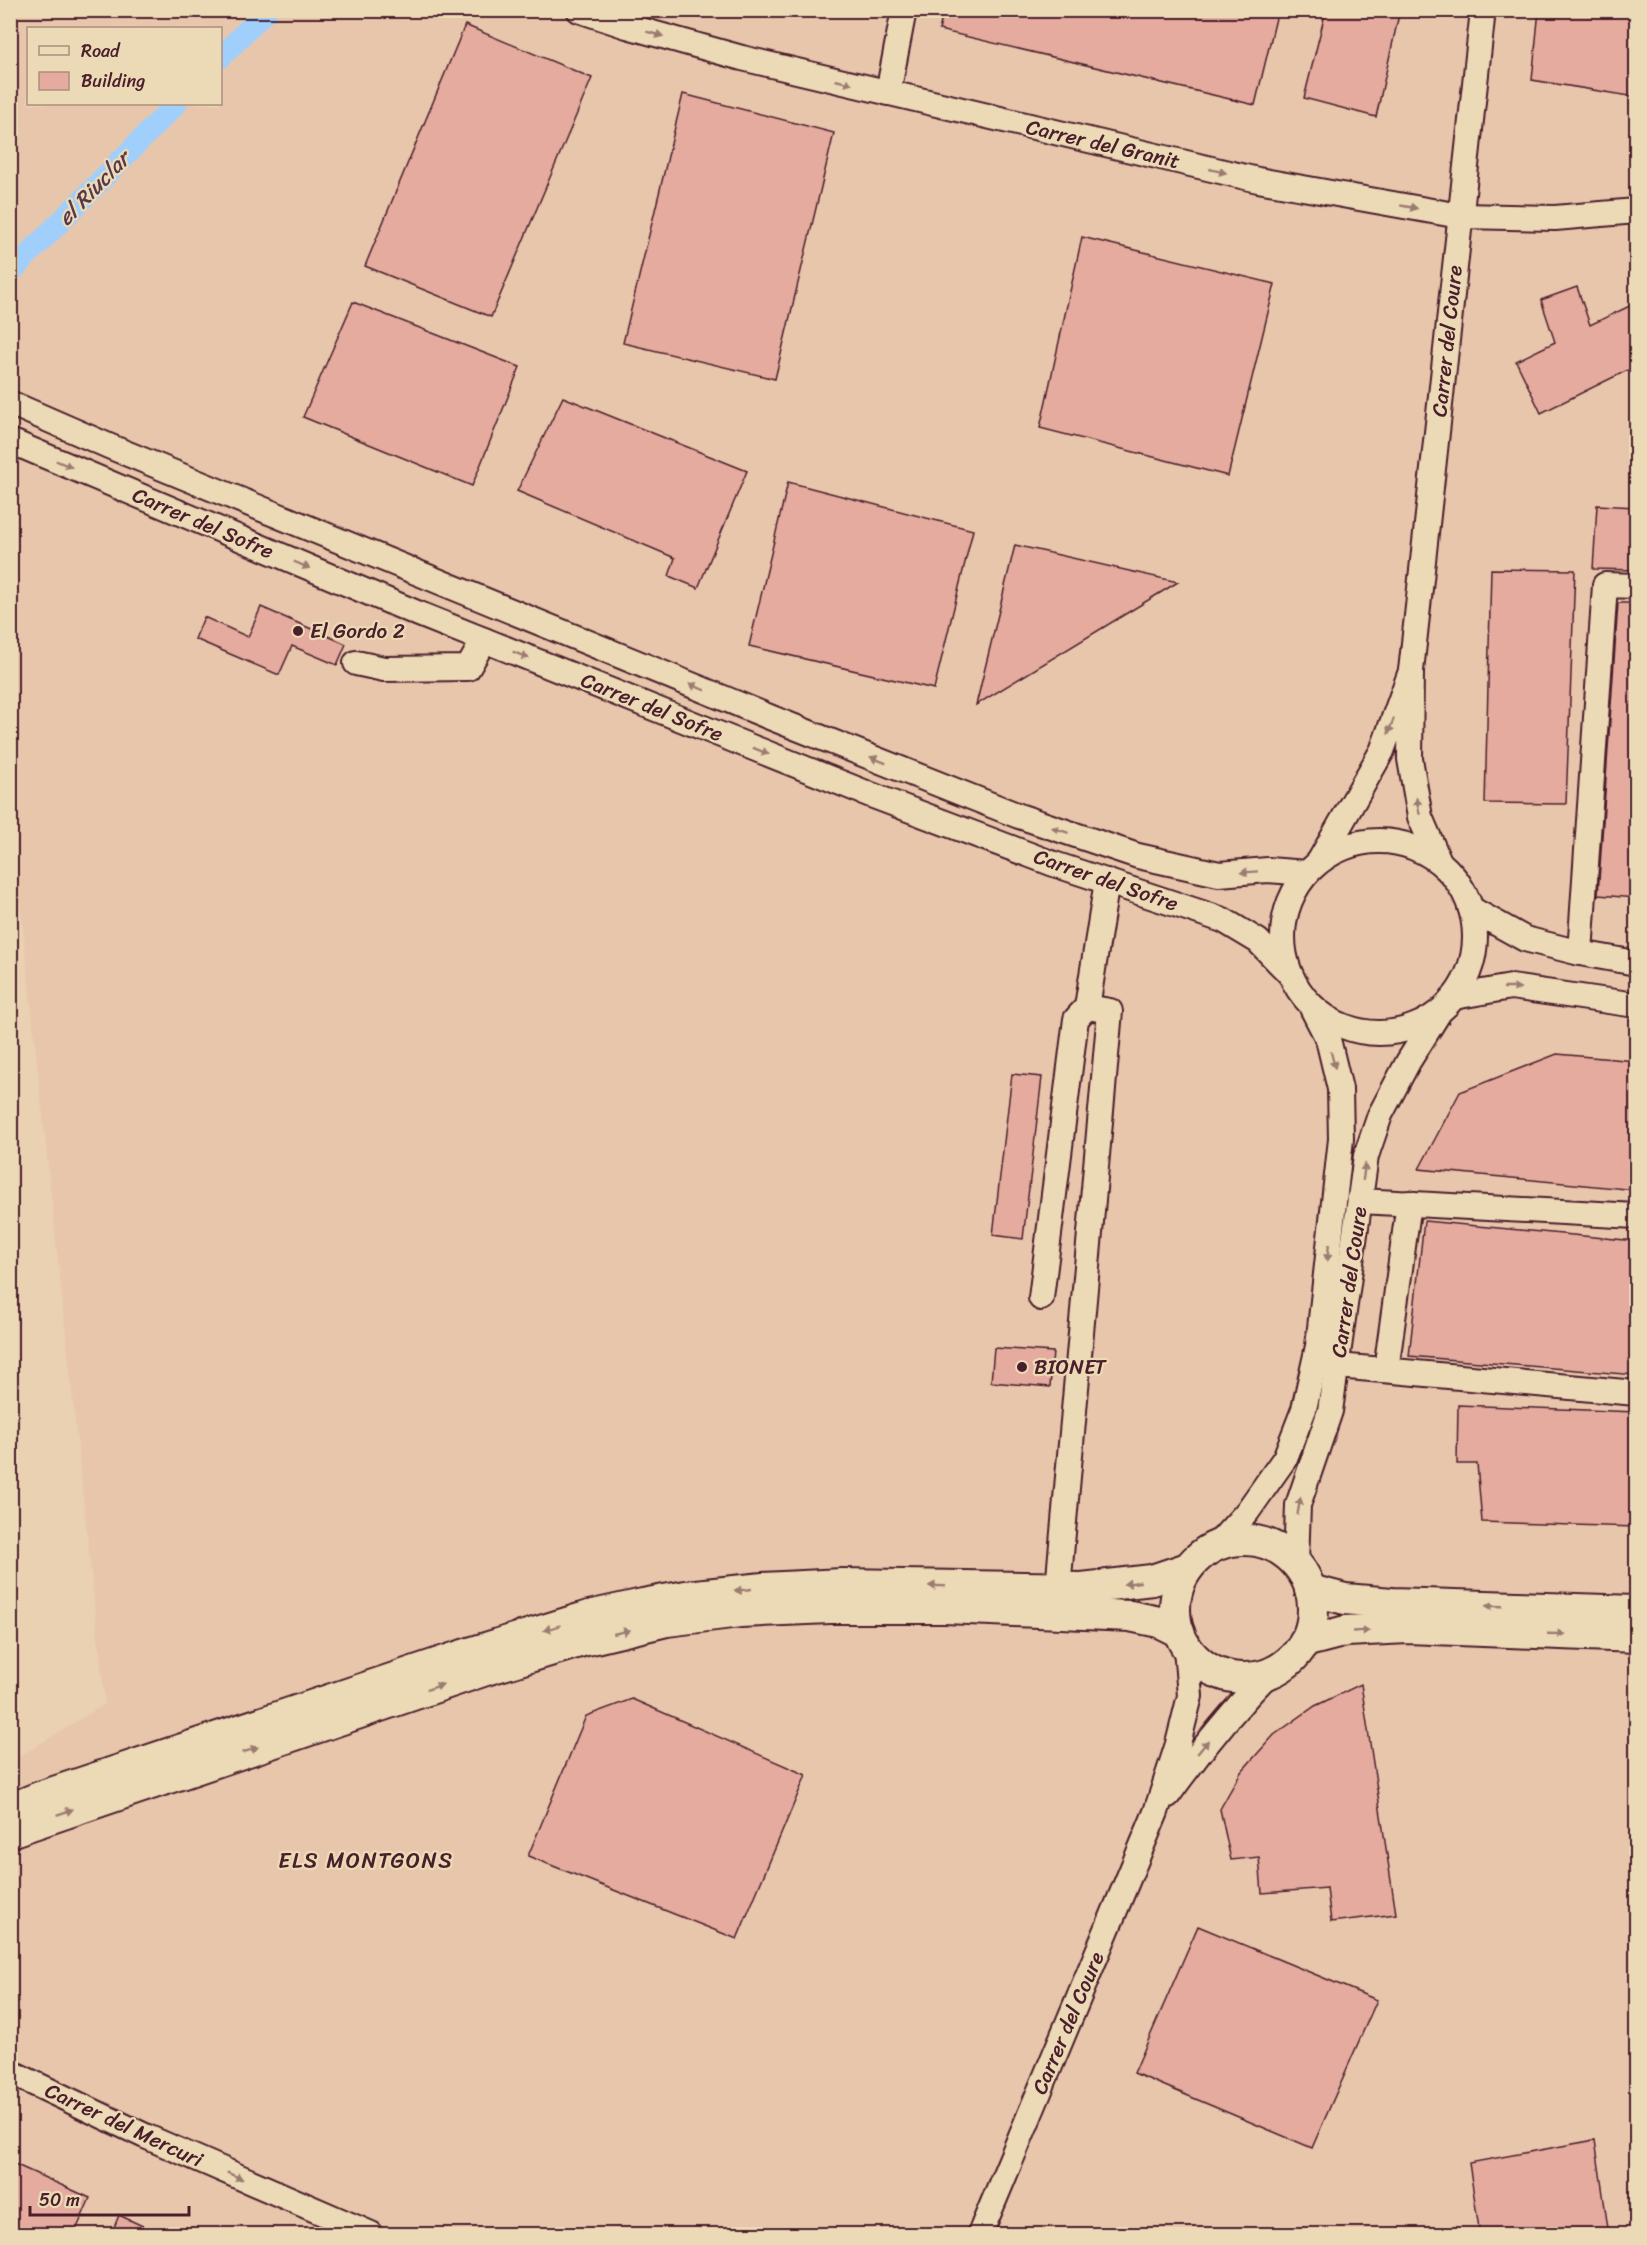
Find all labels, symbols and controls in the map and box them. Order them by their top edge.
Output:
legend [27,27,222,105]
one-way arrow [646,30,664,39]
text: Road [81,35,121,67]
text: Building [81,65,145,97]
one-way arrow [835,78,854,87]
street label: Carrer del Granit [1022,108,1184,180]
water label: el Riuclar [47,139,142,235]
one-way arrow [1208,166,1227,176]
one-way arrow [1400,203,1419,212]
street label: Carrer del Coure [1420,263,1474,419]
one-way arrow [56,459,74,469]
street label: Carrer del Sofre [126,476,280,570]
one-way arrow [293,561,311,570]
place label: El Gordo 2 [310,612,405,650]
marker: El Gordo 2 [291,624,305,638]
one-way arrow [512,651,530,660]
street label: Carrer del Sofre [575,661,729,753]
one-way arrow [688,682,706,691]
one-way arrow [1386,717,1395,735]
one-way arrow [752,746,770,756]
one-way arrow [869,755,887,764]
one-way arrow [1413,797,1422,816]
one-way arrow [1051,825,1069,834]
street label: Carrer del Sofre [1029,837,1184,923]
one-way arrow [1239,867,1258,876]
one-way arrow [1503,984,1522,993]
one-way arrow [1329,1051,1338,1069]
one-way arrow [1360,1162,1369,1181]
street label: Carrer del Coure [1320,1204,1378,1360]
one-way arrow [1323,1244,1333,1263]
place label: BIONET [1034,1348,1108,1386]
marker: BIONET [1015,1360,1029,1374]
one-way arrow [1295,1496,1304,1515]
one-way arrow [1122,1579,1141,1588]
one-way arrow [928,1581,947,1591]
one-way arrow [733,1586,752,1595]
one-way arrow [1485,1601,1504,1611]
one-way arrow [543,1624,561,1633]
one-way arrow [612,1626,631,1636]
one-way arrow [1351,1626,1370,1635]
one-way arrow [1546,1629,1565,1638]
one-way arrow [426,1682,444,1692]
one-way arrow [1197,1740,1209,1755]
one-way arrow [241,1744,259,1754]
one-way arrow [57,1807,75,1817]
district label: ELS MONTGONS [278,1841,454,1880]
street label: Carrer del Coure [1021,1946,1115,2100]
street label: Carrer del Mercuri [38,2072,211,2179]
one-way arrow [227,2171,244,2180]
scale bar [30,2179,189,2217]
text: 50 m [39,2184,80,2216]

